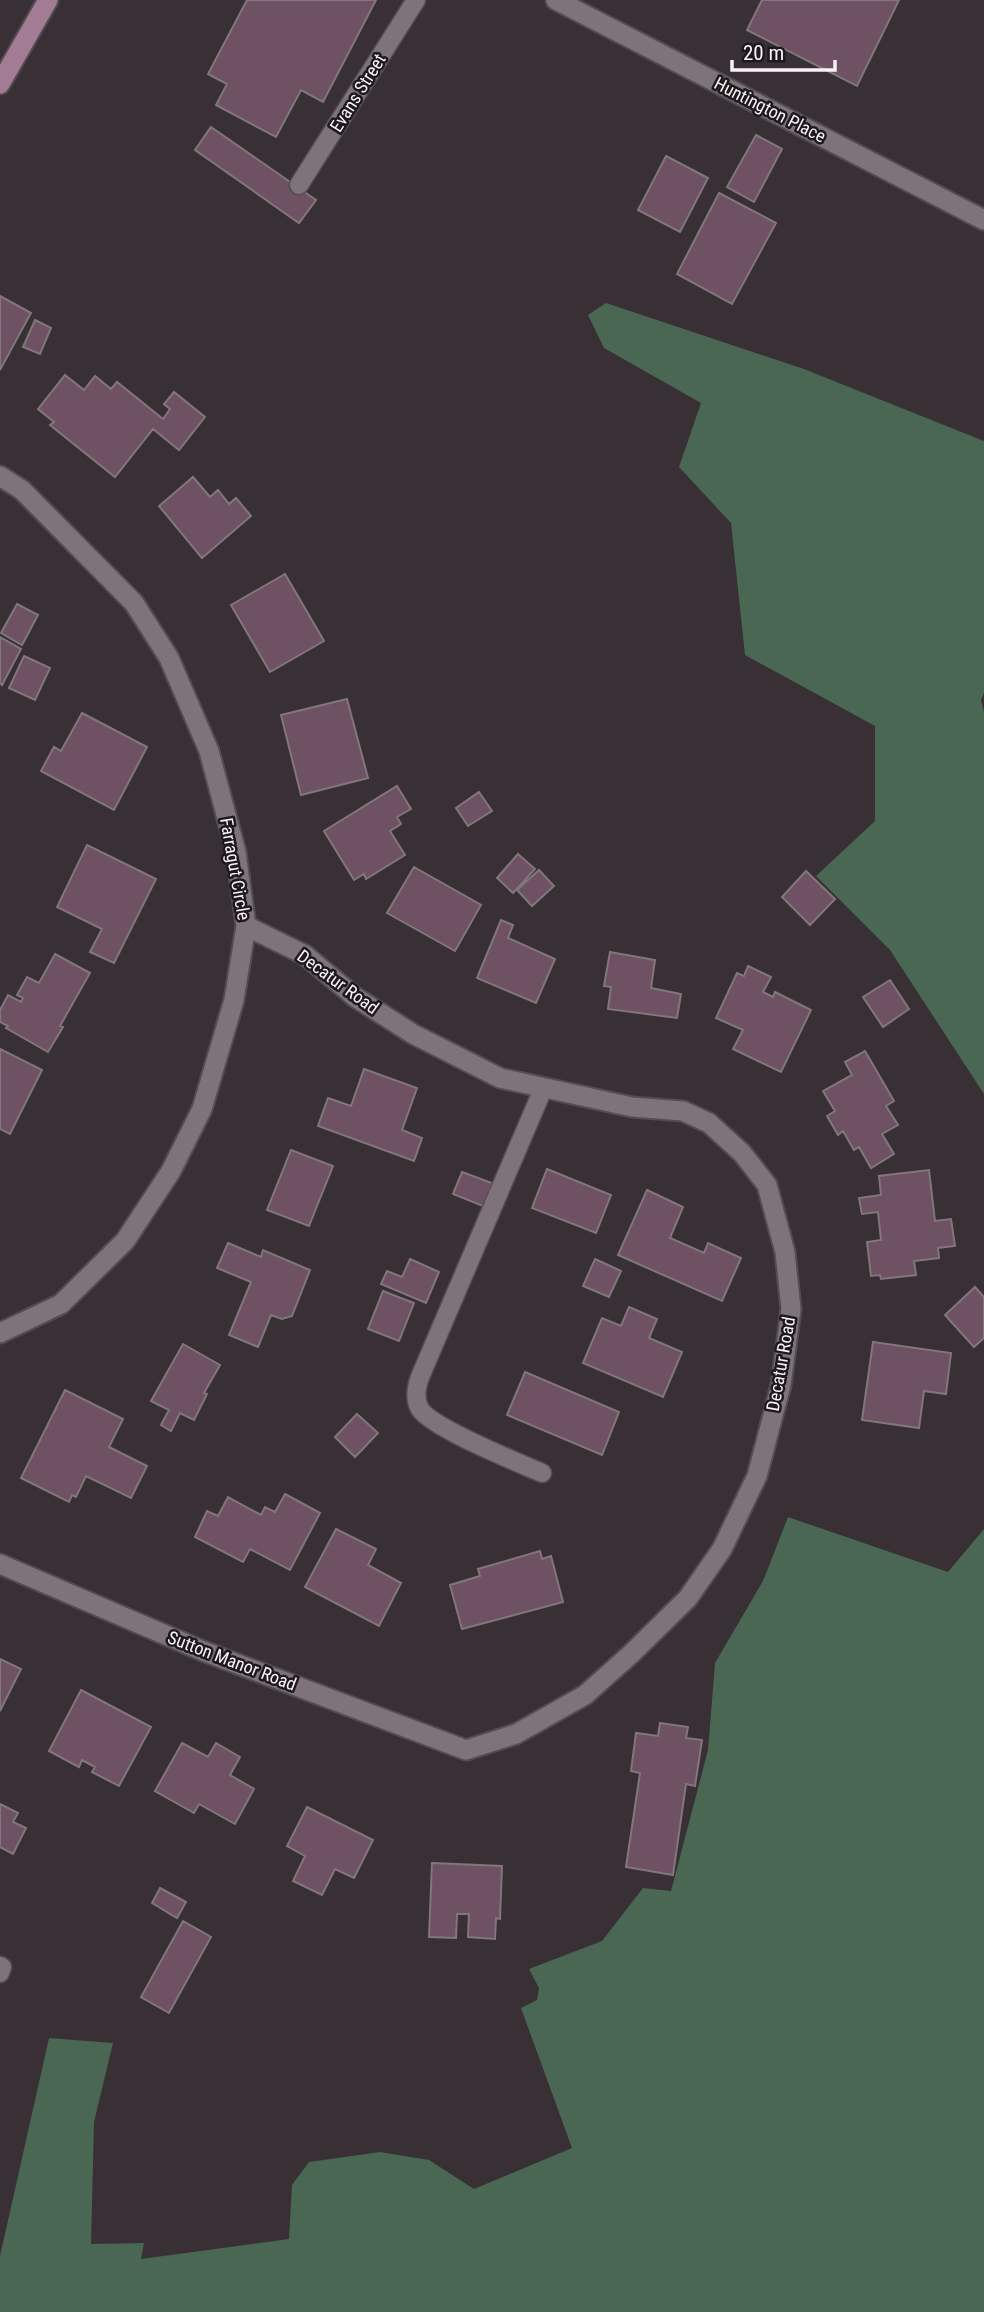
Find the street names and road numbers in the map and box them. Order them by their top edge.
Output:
street label: Evans Street [325,50,390,136]
street label: Huntington Place [711,72,829,147]
street label: Farragut Circle [216,816,255,922]
street label: Decatur Road [294,945,383,1018]
street label: Decatur Road [762,1315,799,1413]
street label: Sutton Manor Road [165,1626,299,1695]

